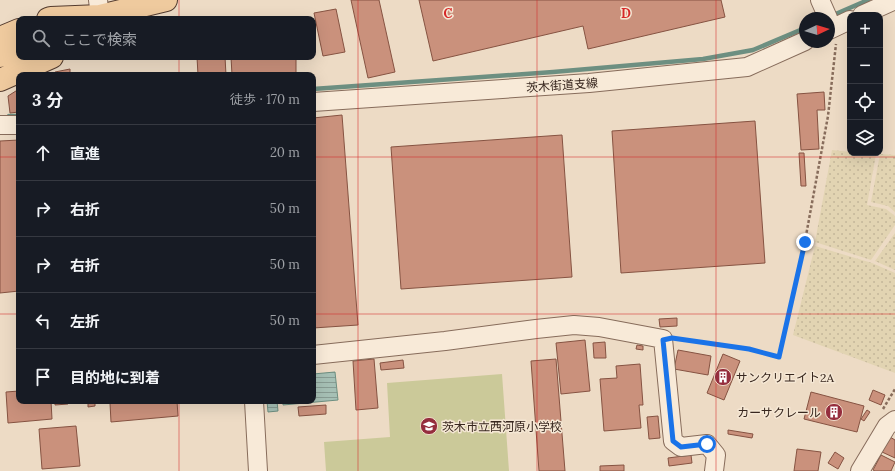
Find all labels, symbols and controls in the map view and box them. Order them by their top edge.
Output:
text: C [444,5,453,22]
text: D [621,5,631,22]
north arrow [799,12,835,48]
map controls [847,12,883,156]
button: + [847,12,883,48]
search box [16,16,316,60]
icon: search [30,27,52,49]
text: ここで検索 [62,30,137,49]
button: − [847,48,883,84]
street label: 茨木街道支線 [526,75,598,95]
button: locate [847,84,883,120]
text: 3 分 [32,89,63,111]
text: 徒歩 · 170 m [230,91,300,108]
button: layers [847,120,883,156]
icon: ahead [32,142,54,164]
text: 直進 [70,144,100,163]
text: 20 m [270,144,300,161]
icon: right [32,198,54,220]
text: 右折 [70,200,100,219]
text: 50 m [270,200,300,217]
route end [796,233,814,251]
icon: right [32,254,54,276]
text: 右折 [70,256,100,275]
text: 50 m [270,256,300,273]
icon: left [32,310,54,332]
text: 左折 [70,312,100,331]
text: 50 m [270,312,300,329]
icon: arrive [32,366,54,388]
building icon: サンクリエイト2A [713,367,733,387]
text: 目的地に到着 [70,368,160,387]
place label: サンクリエイト2A [736,370,834,385]
building icon: カーサクレール [824,402,844,422]
place label: カーサクレール [737,405,821,420]
school or university icon: 茨木市立西河原小学校 [419,416,439,436]
place label: 茨木市立西河原小学校 [442,419,562,434]
route start [698,435,716,453]

